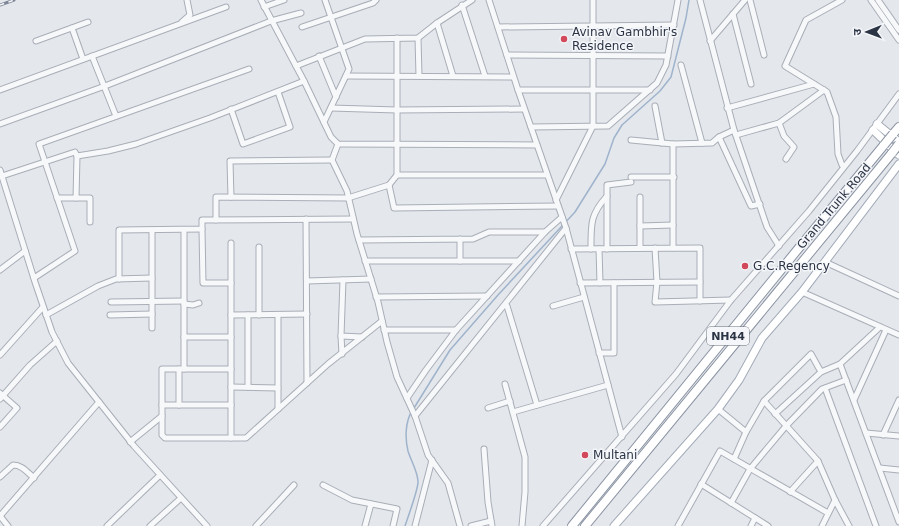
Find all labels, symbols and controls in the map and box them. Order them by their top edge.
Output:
north arrow [847,12,887,52]
place label: Avinav Gambhir's Residence [572,25,677,53]
text: उ [851,28,864,35]
marker: Avinav Gambhir's Residence [559,34,569,44]
street label: Grand Trunk Road [794,160,874,252]
place label: G.C.Regency [753,259,830,273]
marker: G.C.Regency [740,261,750,271]
road number: NH44 [707,327,749,345]
place label: Multani [593,448,637,462]
marker: Multani [580,450,590,460]

